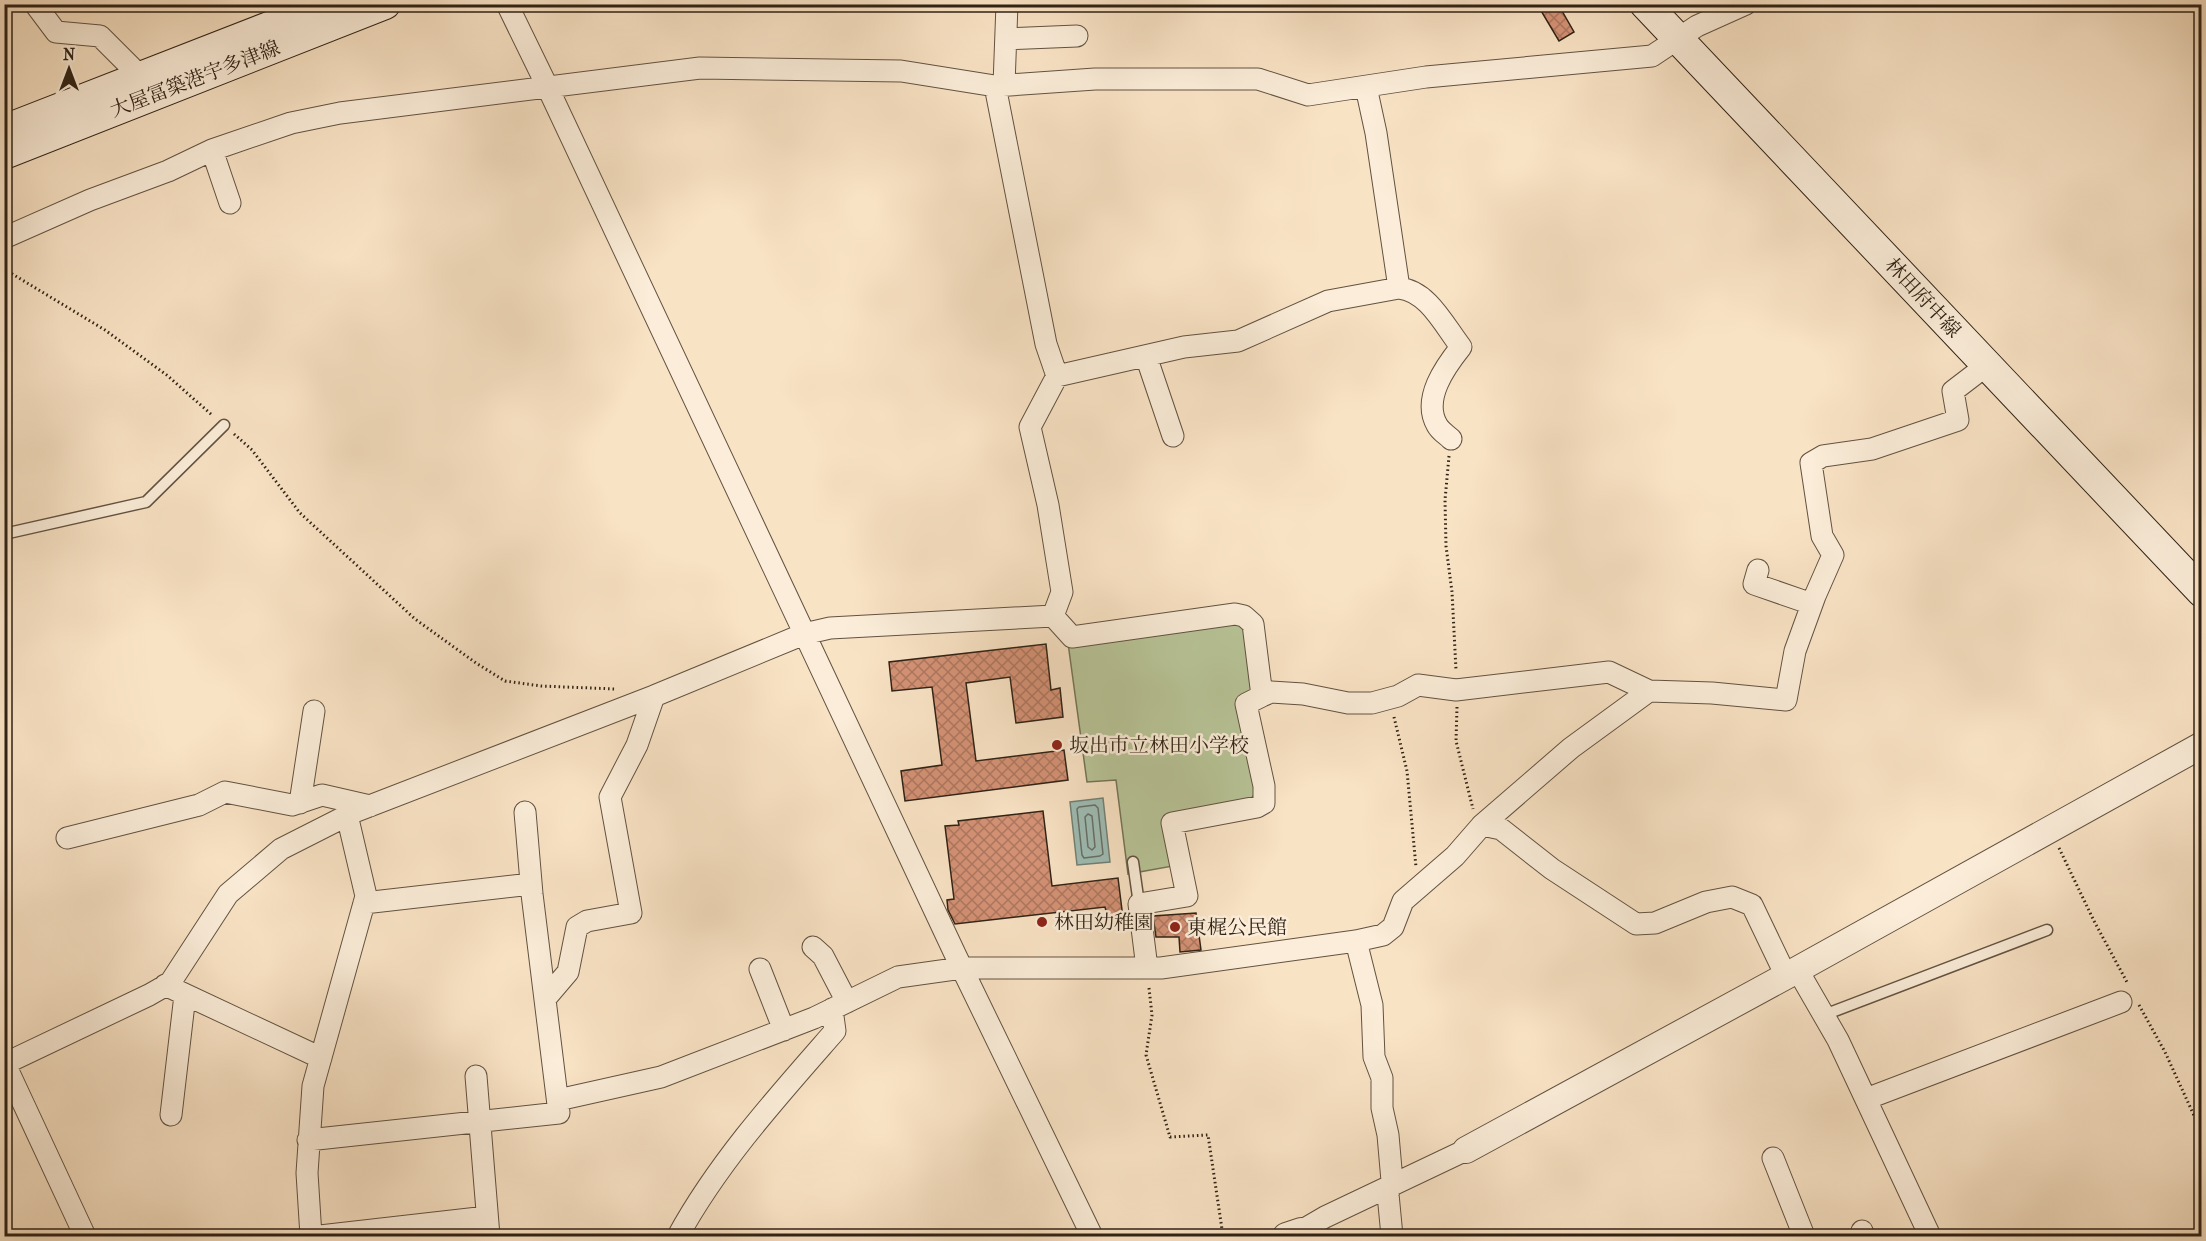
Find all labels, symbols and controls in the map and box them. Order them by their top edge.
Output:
street label: 大屋冨築港宇多津線 [107,36,283,122]
north arrow [39,39,99,99]
text: N [63,45,76,64]
street label: 林田府中線 [1880,254,1966,342]
place label: 坂出市立林田小学校 [1069,734,1249,757]
marker: 坂出市立林田小学校 [1050,738,1064,752]
place label: 林田幼稚園 [1054,911,1154,934]
marker: 林田幼稚園 [1035,915,1049,929]
place label: 東梶公民館 [1187,916,1287,939]
marker: 東梶公民館 [1168,920,1182,934]

